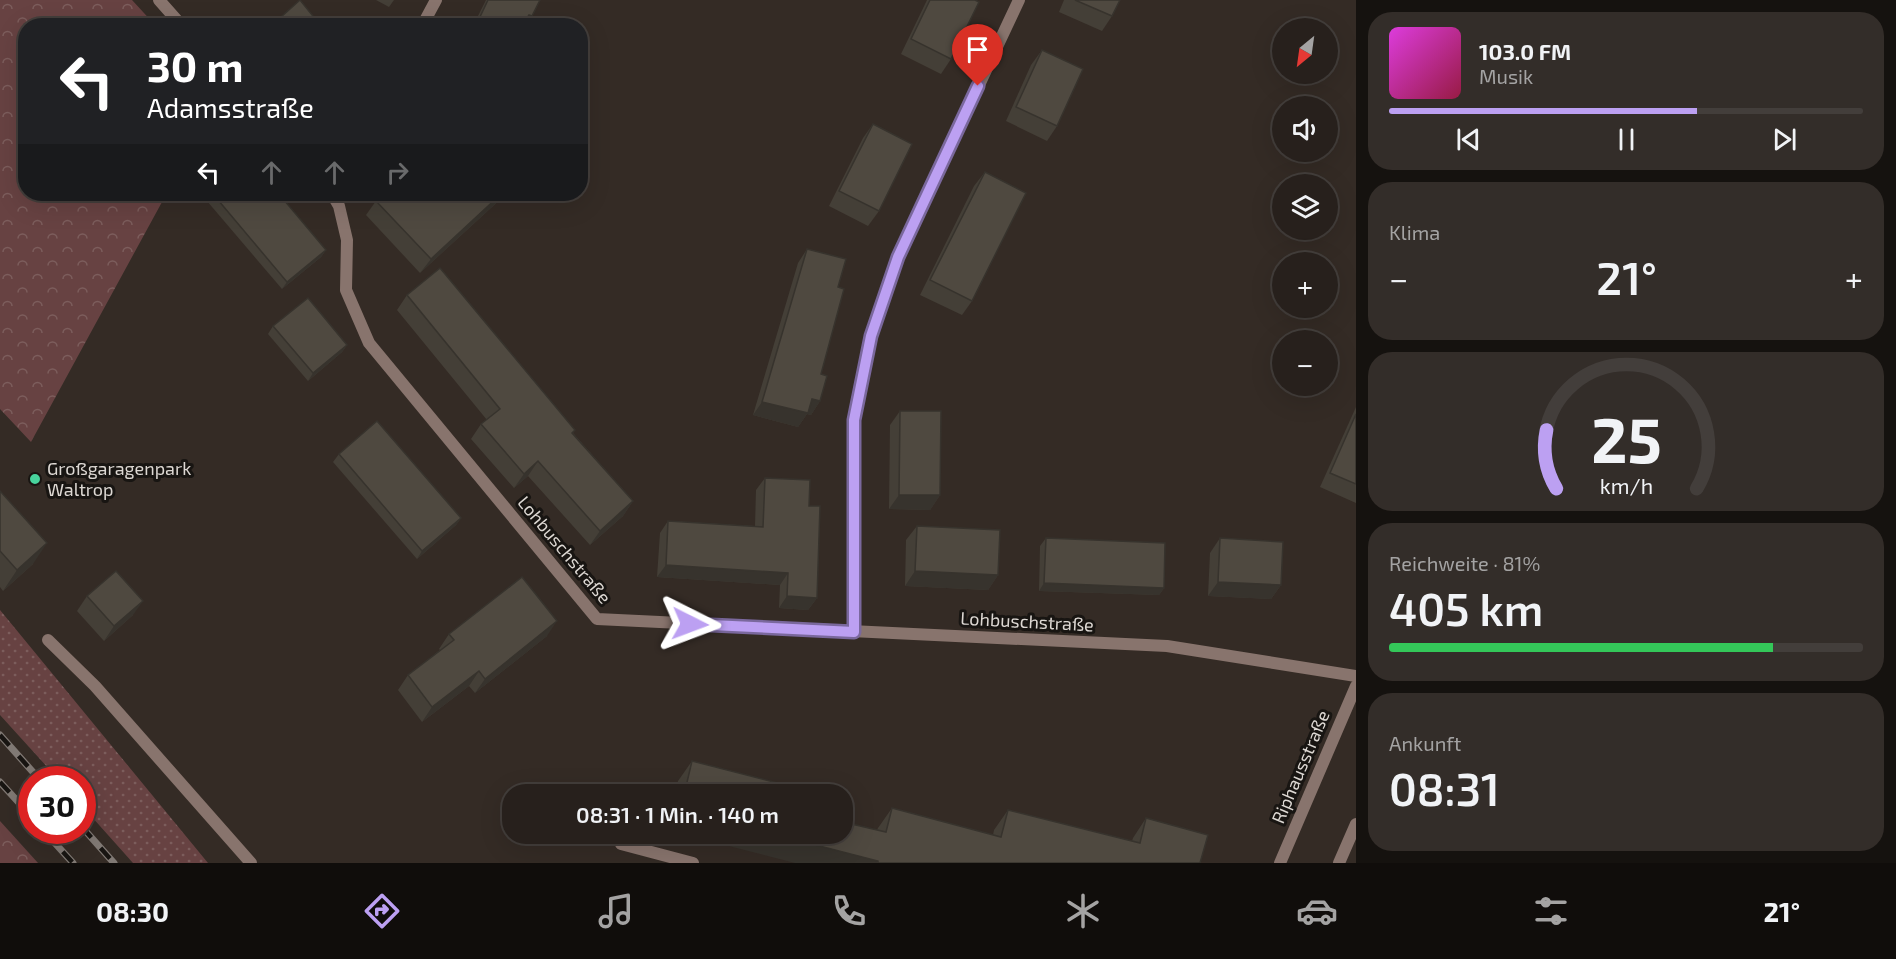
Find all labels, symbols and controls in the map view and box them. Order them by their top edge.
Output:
north arrow [1272,18,1338,84]
map controls [1272,18,1338,396]
pin [952,24,1003,86]
icon: arrive [961,33,994,66]
text: 103.0 FM [1479,38,1571,64]
text: 30 m [147,40,243,90]
icon: left [48,42,126,120]
text: Musik [1479,64,1533,88]
text: Adamsstraße [147,91,314,123]
button: sound [1272,96,1338,162]
icon: previous [1452,123,1485,156]
icon: pause [1610,123,1643,156]
icon: next [1768,123,1801,156]
icon: left [192,156,225,189]
icon: ahead [255,156,288,189]
icon: ahead [318,156,351,189]
icon: right [381,156,414,189]
button: layers [1272,174,1338,240]
text: Klima [1389,220,1440,244]
text: 21° [1596,250,1657,304]
button: + [1272,252,1338,318]
text: − [1389,258,1408,298]
text: + [1845,258,1863,298]
button: − [1272,330,1338,396]
text: 25 [1591,401,1661,476]
place label: Großgaragenpark Waltrop [47,457,191,500]
marker: Großgaragenpark Waltrop [28,472,42,486]
text: km/h [1599,473,1653,498]
street label: Lohbuschstraße [513,491,616,608]
text: Reichweite · 81% [1389,551,1540,575]
text: 405 km [1389,581,1543,635]
position arrow [658,592,722,656]
street label: Lohbuschstraße [960,607,1094,635]
street label: Riphausstraße [1266,707,1334,826]
text: Ankunft [1389,731,1461,755]
text: 08:31 [1389,761,1500,815]
speed limit sign: 30 [18,766,96,844]
text: 08:31 · 1 Min. · 140 m [576,801,779,827]
icon: directions [361,890,403,932]
icon: music [595,890,637,932]
icon: phone [828,890,870,932]
icon: climate [1062,890,1104,932]
icon: car [1296,890,1338,932]
icon: filters [1530,890,1572,932]
text: 08:30 [96,895,169,927]
text: 21° [1763,895,1800,927]

